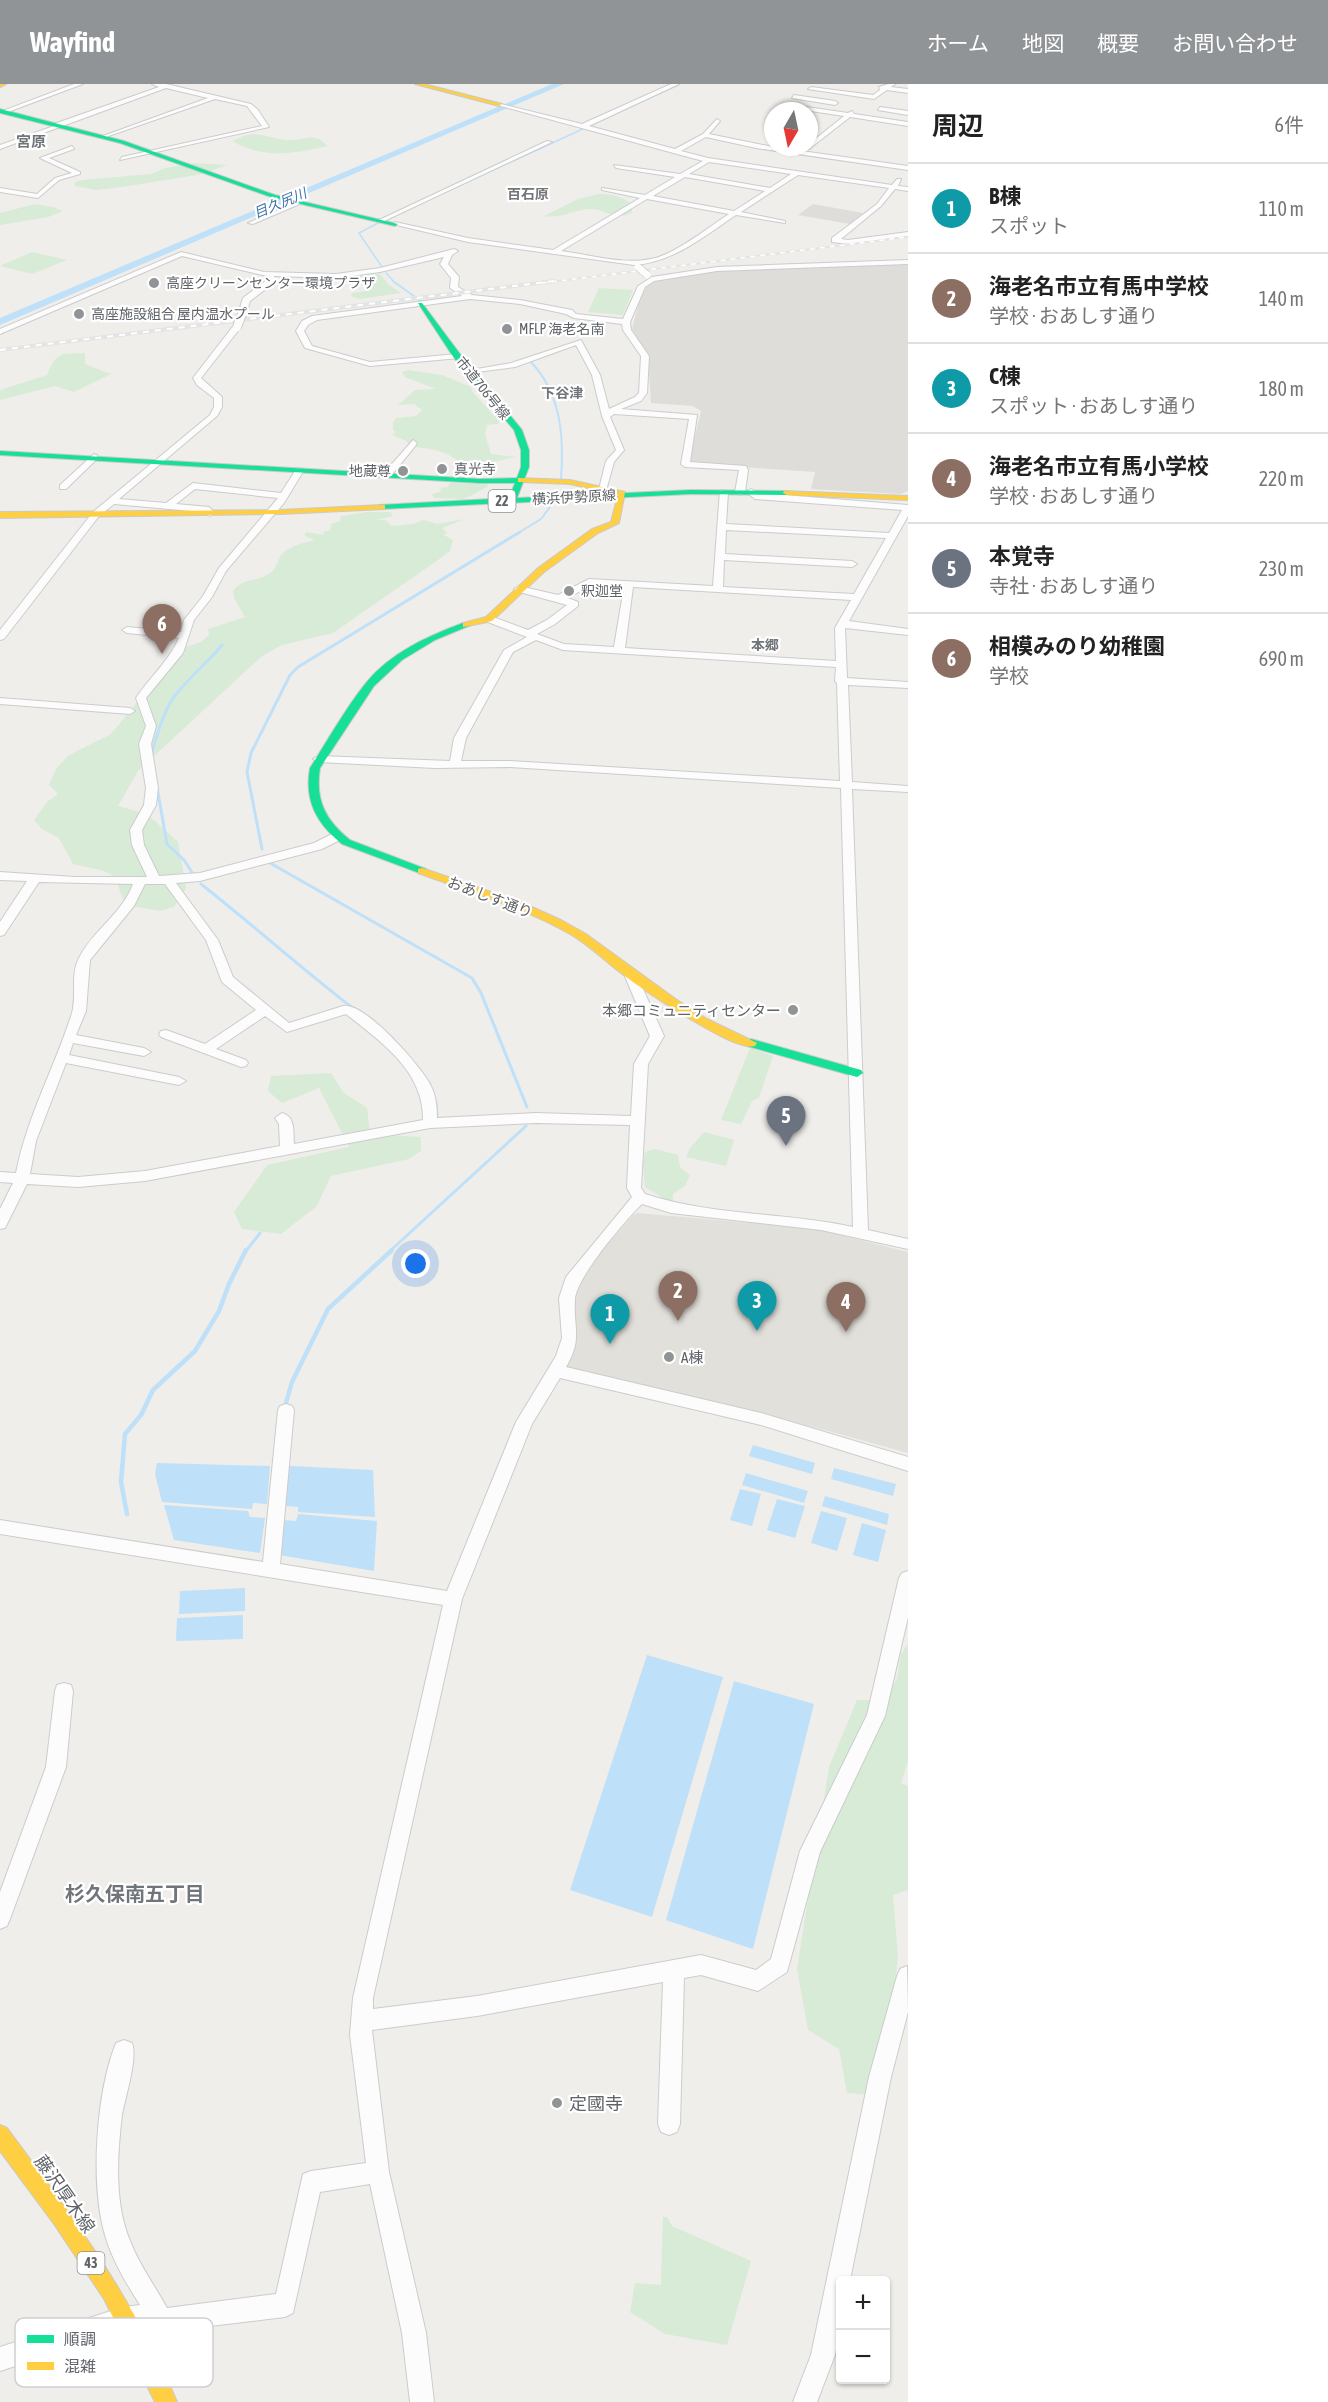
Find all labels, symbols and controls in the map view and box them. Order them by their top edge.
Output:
text: Wayfind [30,26,115,58]
text: ホーム [927,31,989,55]
text: 地図 [1022,31,1064,55]
text: 概要 [1097,31,1139,55]
text: お問い合わせ [1172,31,1298,55]
north arrow [764,102,818,156]
text: 周辺 [932,111,984,141]
text: 6件 [1275,113,1304,136]
district label: 宮原 [16,133,46,150]
text: B棟 [989,183,1021,209]
water label: 目久尻川 [251,184,311,221]
district label: 百石原 [507,186,549,202]
text: 1 [947,197,956,220]
text: 110 m [1259,197,1304,220]
text: スポット [989,214,1069,237]
text: 海老名市立有馬中学校 [989,273,1209,299]
place label: 高座クリーンセンター環境プラザ [166,275,375,291]
marker: 高座クリーンセンター環境プラザ [147,276,161,290]
text: 2 [947,287,956,310]
text: 140 m [1259,287,1304,310]
text: 学校 · おあしす通り [989,304,1158,327]
place label: 高座施設組合 屋内温水プール [91,306,275,322]
marker: 高座施設組合 屋内温水プール [72,307,86,321]
place label: MFLP 海老名南 [519,321,604,337]
marker: MFLP 海老名南 [500,322,514,336]
street label: 市道706号線 [453,354,513,422]
text: C棟 [989,363,1021,389]
text: 3 [947,377,956,400]
text: 180 m [1259,377,1304,400]
district label: 下谷津 [541,385,583,401]
text: スポット · おあしす通り [989,394,1198,417]
text: 海老名市立有馬小学校 [989,453,1209,479]
place label: 真光寺 [454,461,496,477]
marker: 真光寺 [435,462,449,476]
place label: 地蔵尊 [349,463,391,479]
marker: 地蔵尊 [396,464,410,478]
text: 4 [947,467,956,490]
text: 220 m [1259,467,1304,490]
text: 学校 · おあしす通り [989,484,1158,507]
street label: 横浜伊勢原線 [532,487,616,507]
road number: 22 [488,490,516,512]
text: 本覚寺 [989,543,1055,569]
text: 5 [947,557,956,580]
text: 230 m [1259,557,1304,580]
text: 寺社 · おあしす通り [989,574,1158,597]
place label: 釈迦堂 [581,583,623,599]
marker: 釈迦堂 [562,584,576,598]
pin: 6 [142,604,182,654]
text: 相模みのり幼稚園 [989,633,1165,659]
district label: 本郷 [751,637,779,653]
text: 6 [947,647,956,670]
text: 690 m [1259,647,1304,670]
text: 学校 [989,664,1029,687]
street label: おあしす通り [445,873,535,921]
place label: 本郷コミュニティセンター [602,1002,781,1019]
marker: 本郷コミュニティセンター [786,1003,800,1017]
pin: 5 [766,1096,806,1146]
your location [401,1249,430,1278]
pin: 2 [658,1272,698,1321]
pin: 3 [738,1282,777,1331]
pin: 4 [826,1282,866,1332]
pin: 1 [590,1294,630,1344]
place label: A棟 [681,1349,703,1366]
marker: A棟 [662,1350,676,1364]
district label: 杉久保南五丁目 [65,1882,205,1905]
place label: 定國寺 [569,2093,623,2114]
marker: 定國寺 [550,2096,564,2110]
street label: 藤沢厚木線 [31,2151,99,2237]
road number: 43 [78,2252,104,2274]
map controls [836,2276,890,2384]
button: + [836,2276,890,2330]
legend [15,2318,213,2387]
text: 順調 [64,2330,96,2348]
button: − [836,2330,890,2384]
text: 混雑 [64,2357,96,2375]

